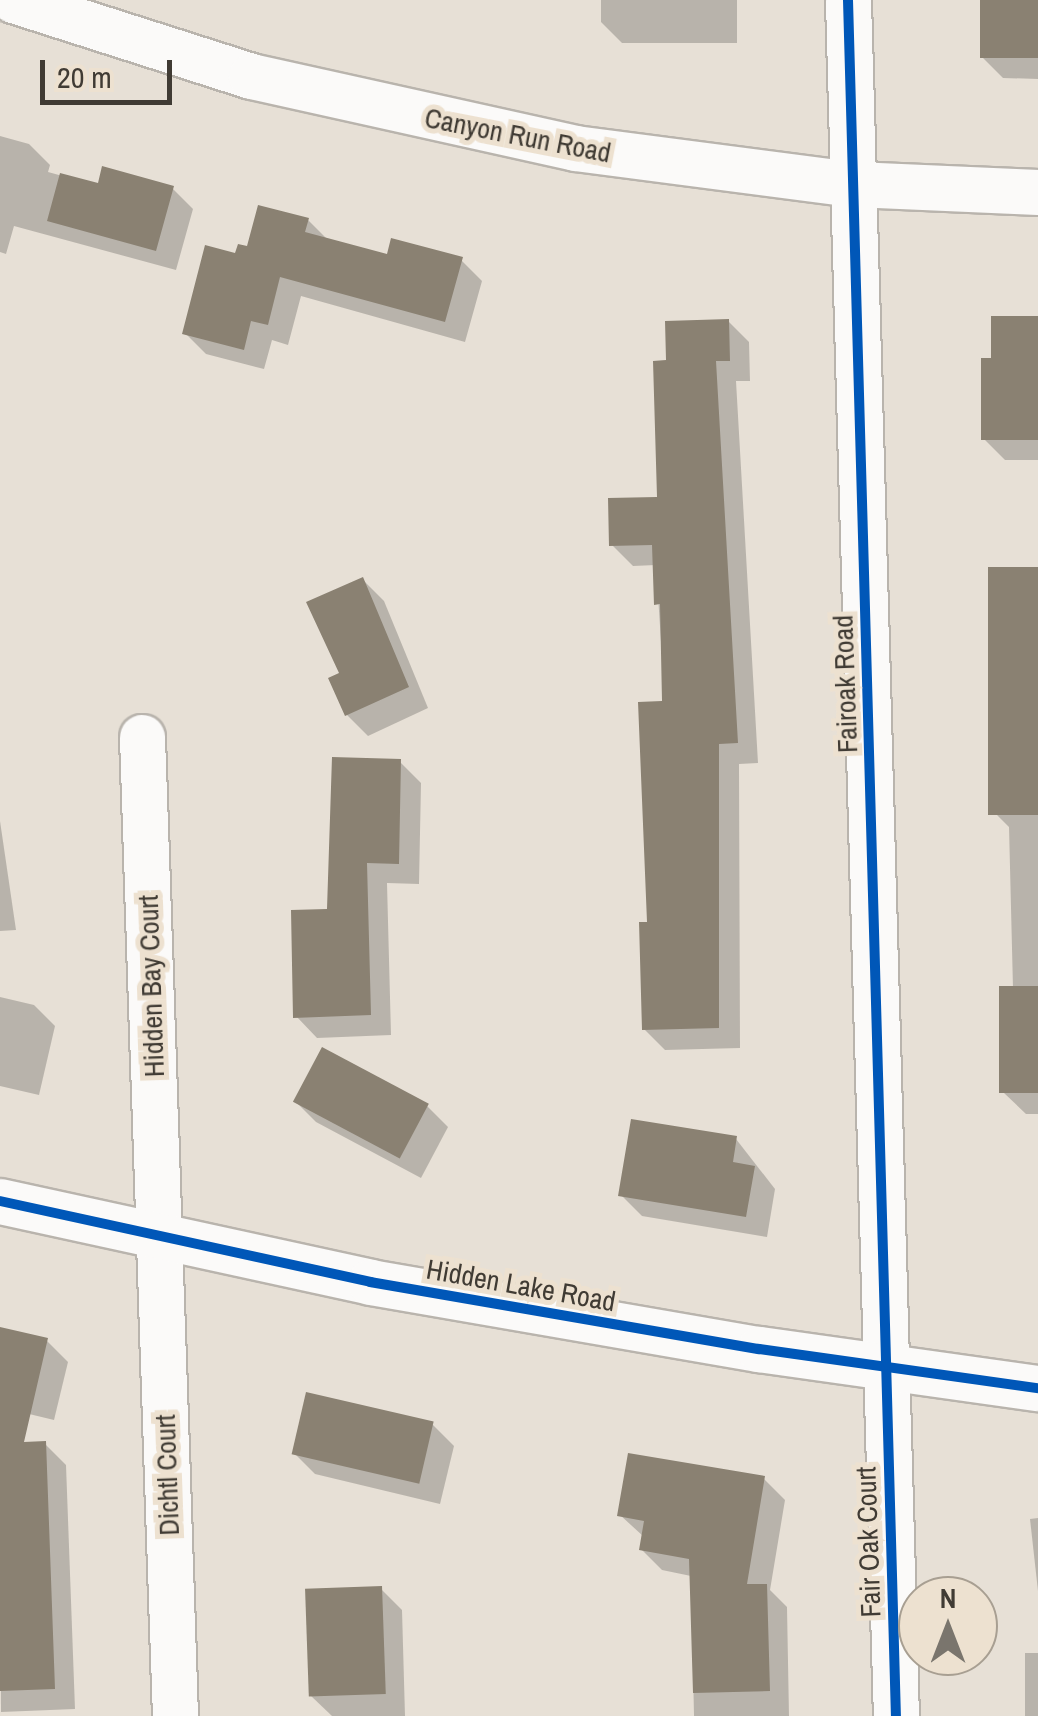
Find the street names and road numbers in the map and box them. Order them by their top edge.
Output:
street label: Canyon Run Road [422,100,614,170]
street label: Fairoak Road [826,614,864,754]
street label: Hidden Bay Court [131,894,171,1078]
street label: Hidden Lake Road [424,1252,618,1318]
street label: Dichtl Court [148,1414,186,1536]
street label: Fair Oak Court [849,1466,887,1618]

